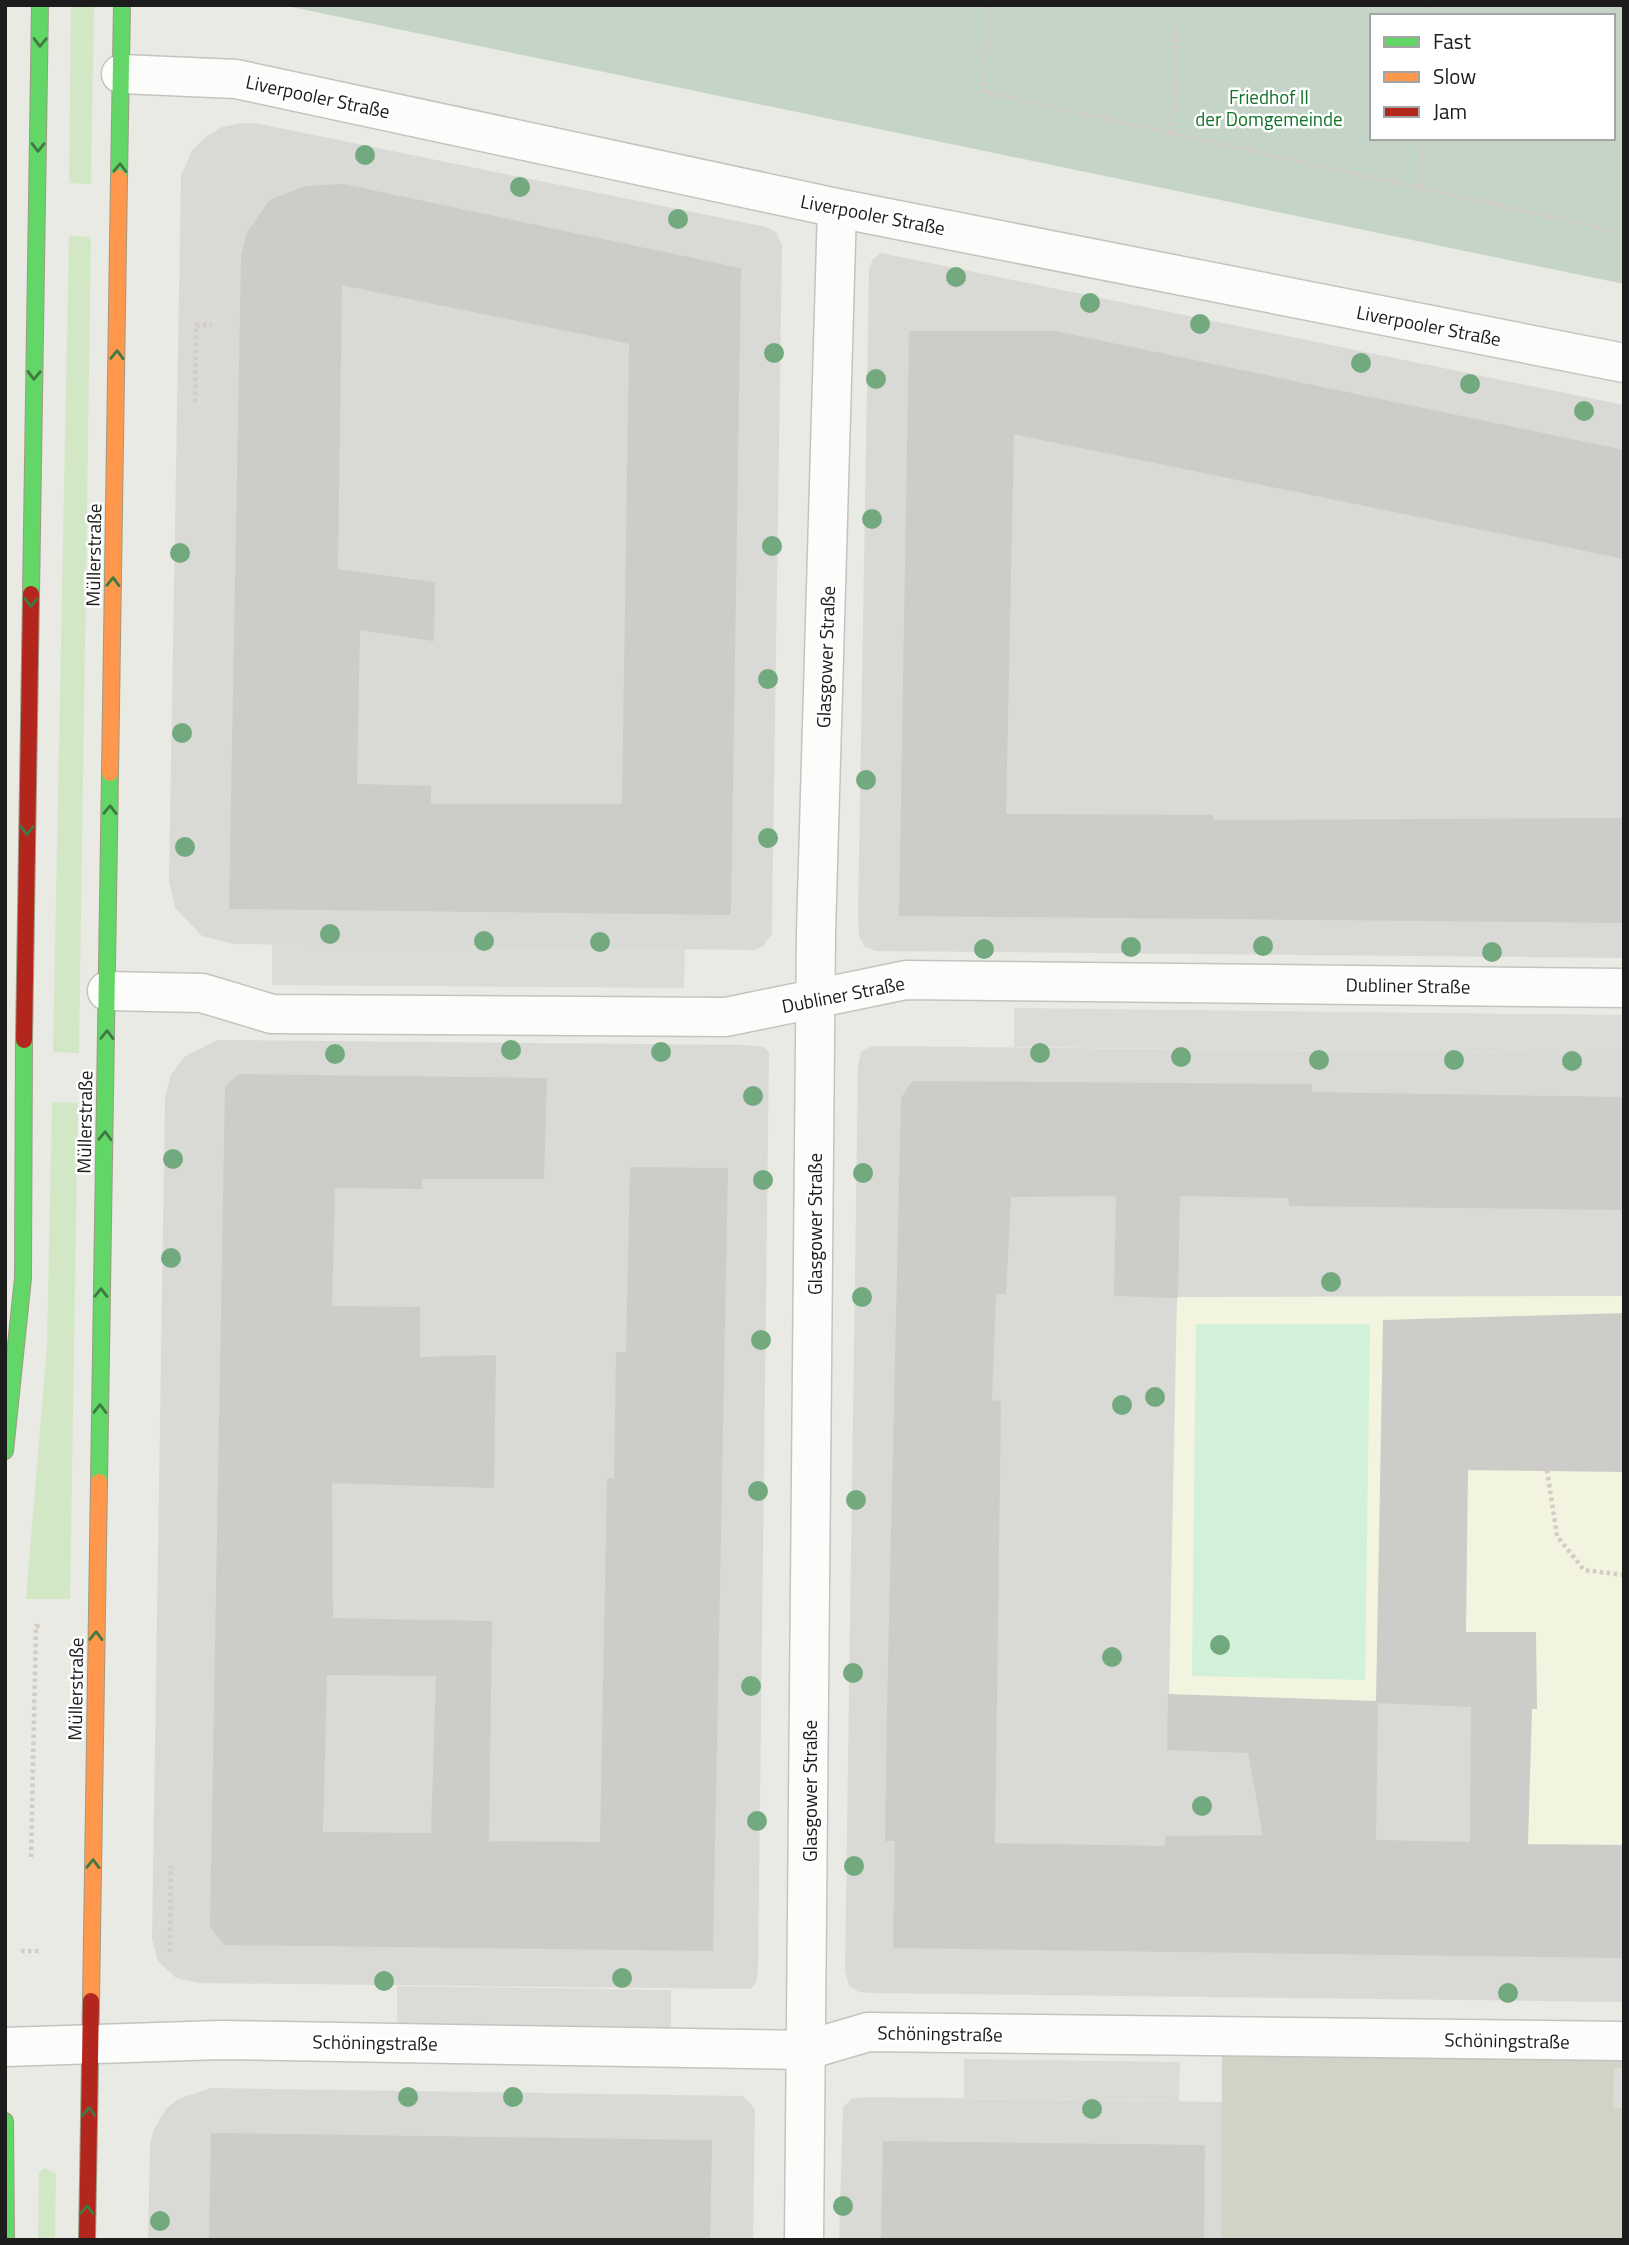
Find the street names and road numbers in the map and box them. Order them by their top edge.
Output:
street label: Liverpooler Straße [243,67,393,125]
street label: Liverpooler Straße [798,186,948,242]
street label: Liverpooler Straße [1354,297,1504,353]
street label: Müllerstraße [78,503,108,607]
street label: Glasgower Straße [808,585,842,729]
street label: Dubliner Straße [779,968,907,1020]
street label: Dubliner Straße [1345,969,1471,1001]
street label: Müllerstraße [69,1070,99,1174]
street label: Glasgower Straße [800,1153,829,1295]
street label: Müllerstraße [60,1637,90,1741]
street label: Glasgower Straße [795,1720,824,1862]
street label: Schöningstraße [877,2017,1003,2049]
street label: Schöningstraße [1444,2024,1570,2056]
street label: Schöningstraße [312,2026,438,2058]

